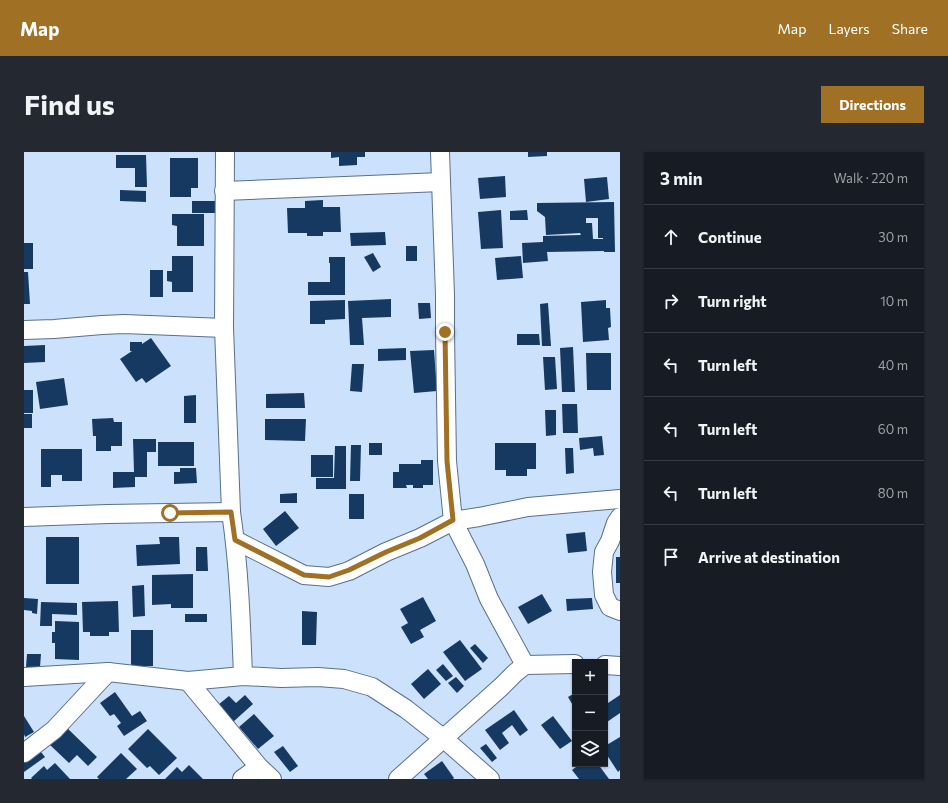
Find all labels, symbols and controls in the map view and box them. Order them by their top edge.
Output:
text: Map [20,17,59,40]
text: Map [778,20,806,37]
text: Layers [828,20,870,37]
text: Share [892,20,928,37]
button: Directions [821,86,924,123]
text: Find us [24,87,115,121]
text: 3 min [660,168,703,189]
text: Walk · 220 m [834,170,908,186]
icon: ahead [660,226,682,248]
text: Continue [698,228,762,246]
text: 30 m [878,229,908,245]
icon: right [660,290,682,312]
text: Turn right [698,292,767,310]
text: 10 m [880,293,908,309]
route end [436,323,454,341]
icon: left [660,354,682,376]
text: Turn left [698,356,757,374]
text: 40 m [878,357,908,373]
icon: left [660,418,682,440]
text: Turn left [698,420,757,438]
text: 60 m [878,421,908,437]
icon: left [660,482,682,504]
text: Turn left [698,484,757,502]
text: 80 m [878,485,908,501]
route start [161,504,179,522]
icon: arrive [660,546,682,568]
text: Arrive at destination [698,548,840,566]
map controls [572,659,608,767]
button: + [572,659,608,695]
button: − [572,695,608,731]
button: layers [572,731,608,767]

